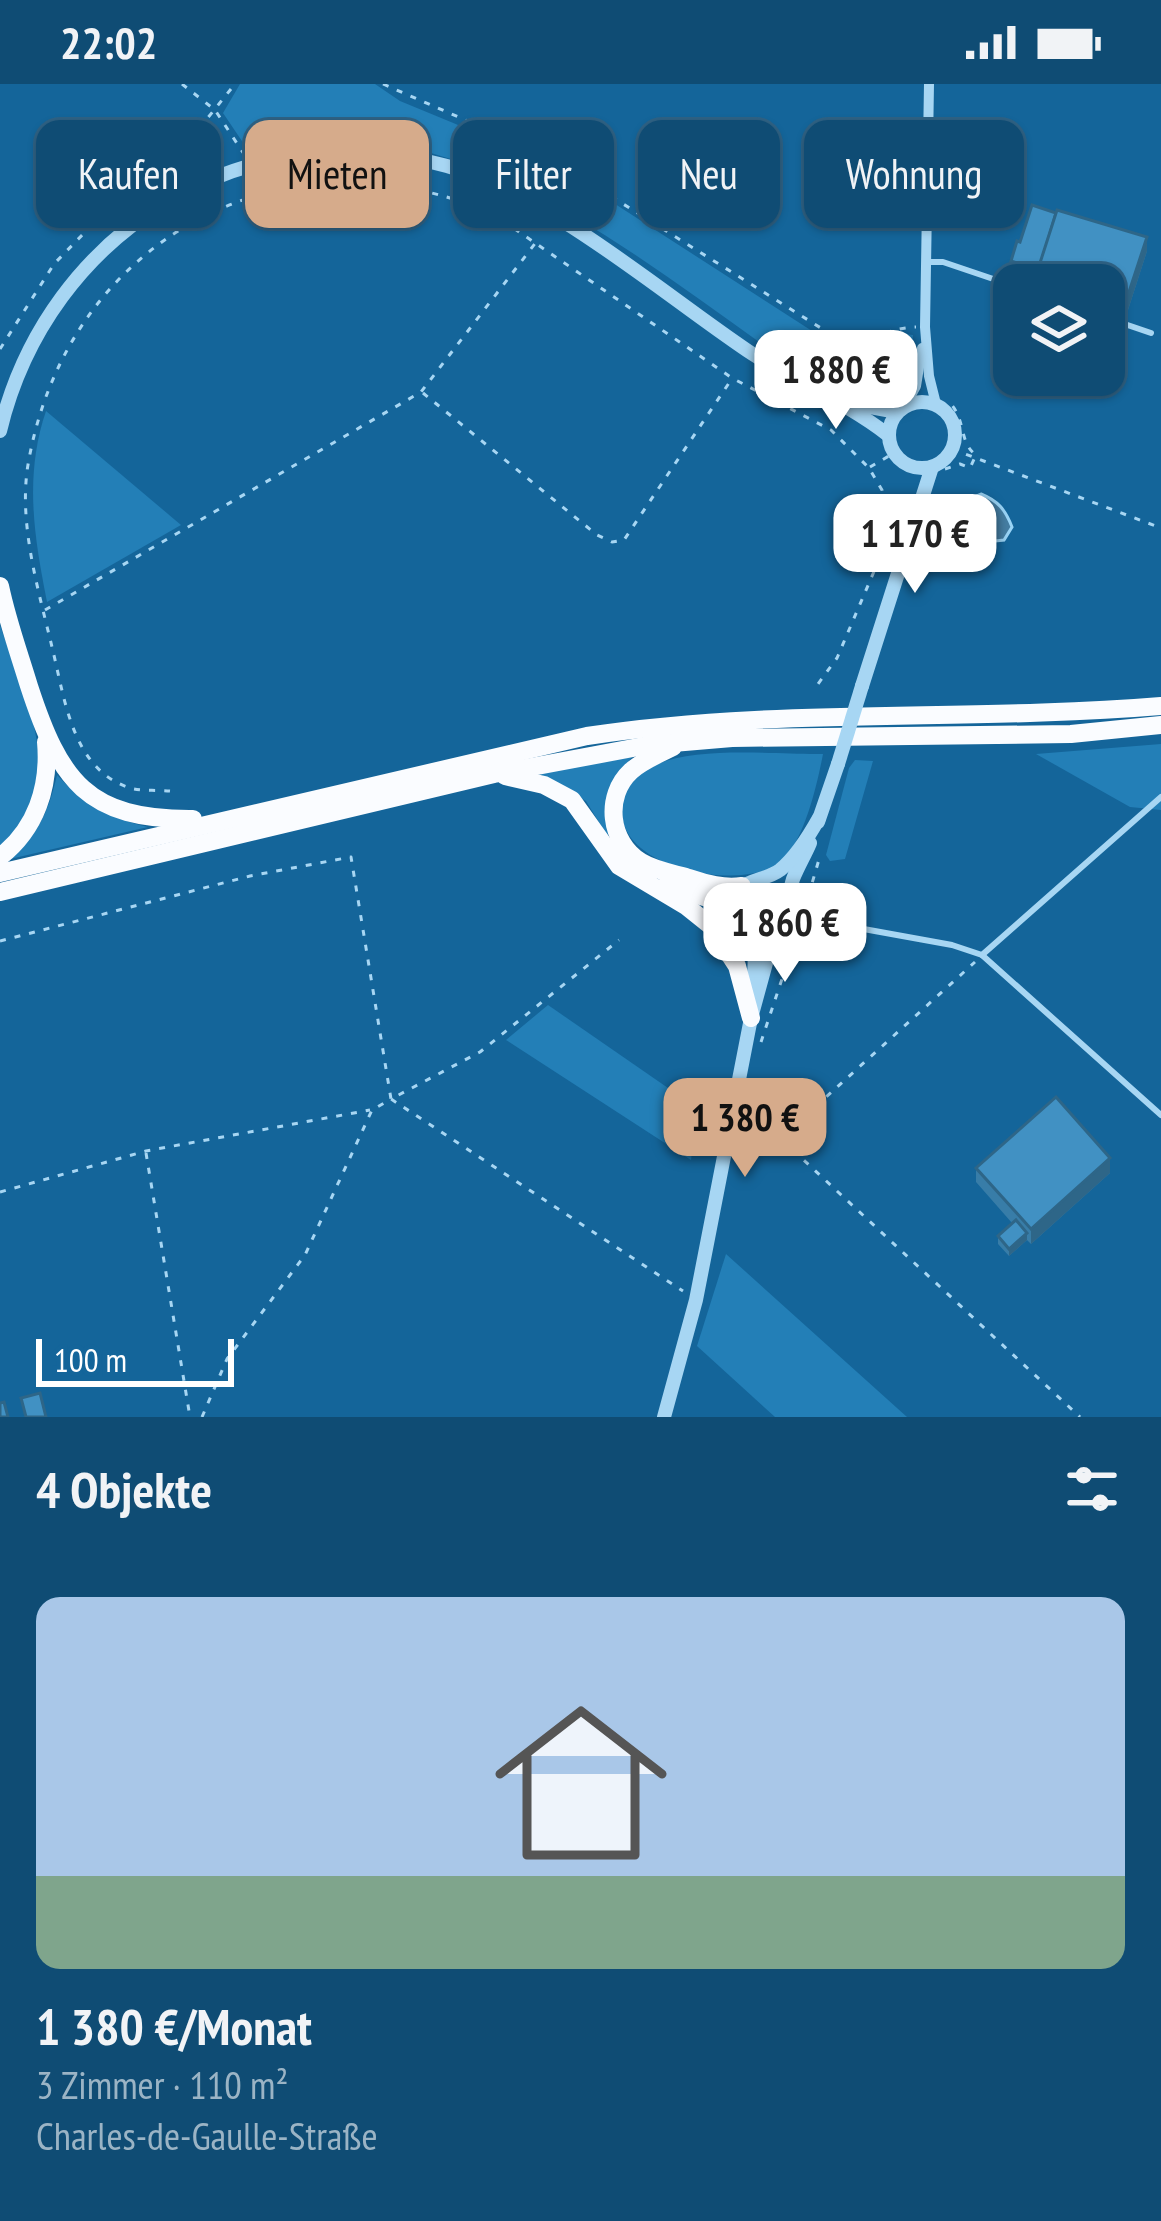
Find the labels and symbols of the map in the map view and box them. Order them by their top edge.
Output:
pin: 1 880 € [725,330,947,432]
pin: 1 170 € [804,494,1026,596]
pin: 1 860 € [674,883,896,985]
pin: 1 380 € [634,1078,856,1180]
scale bar [36,1333,234,1386]

